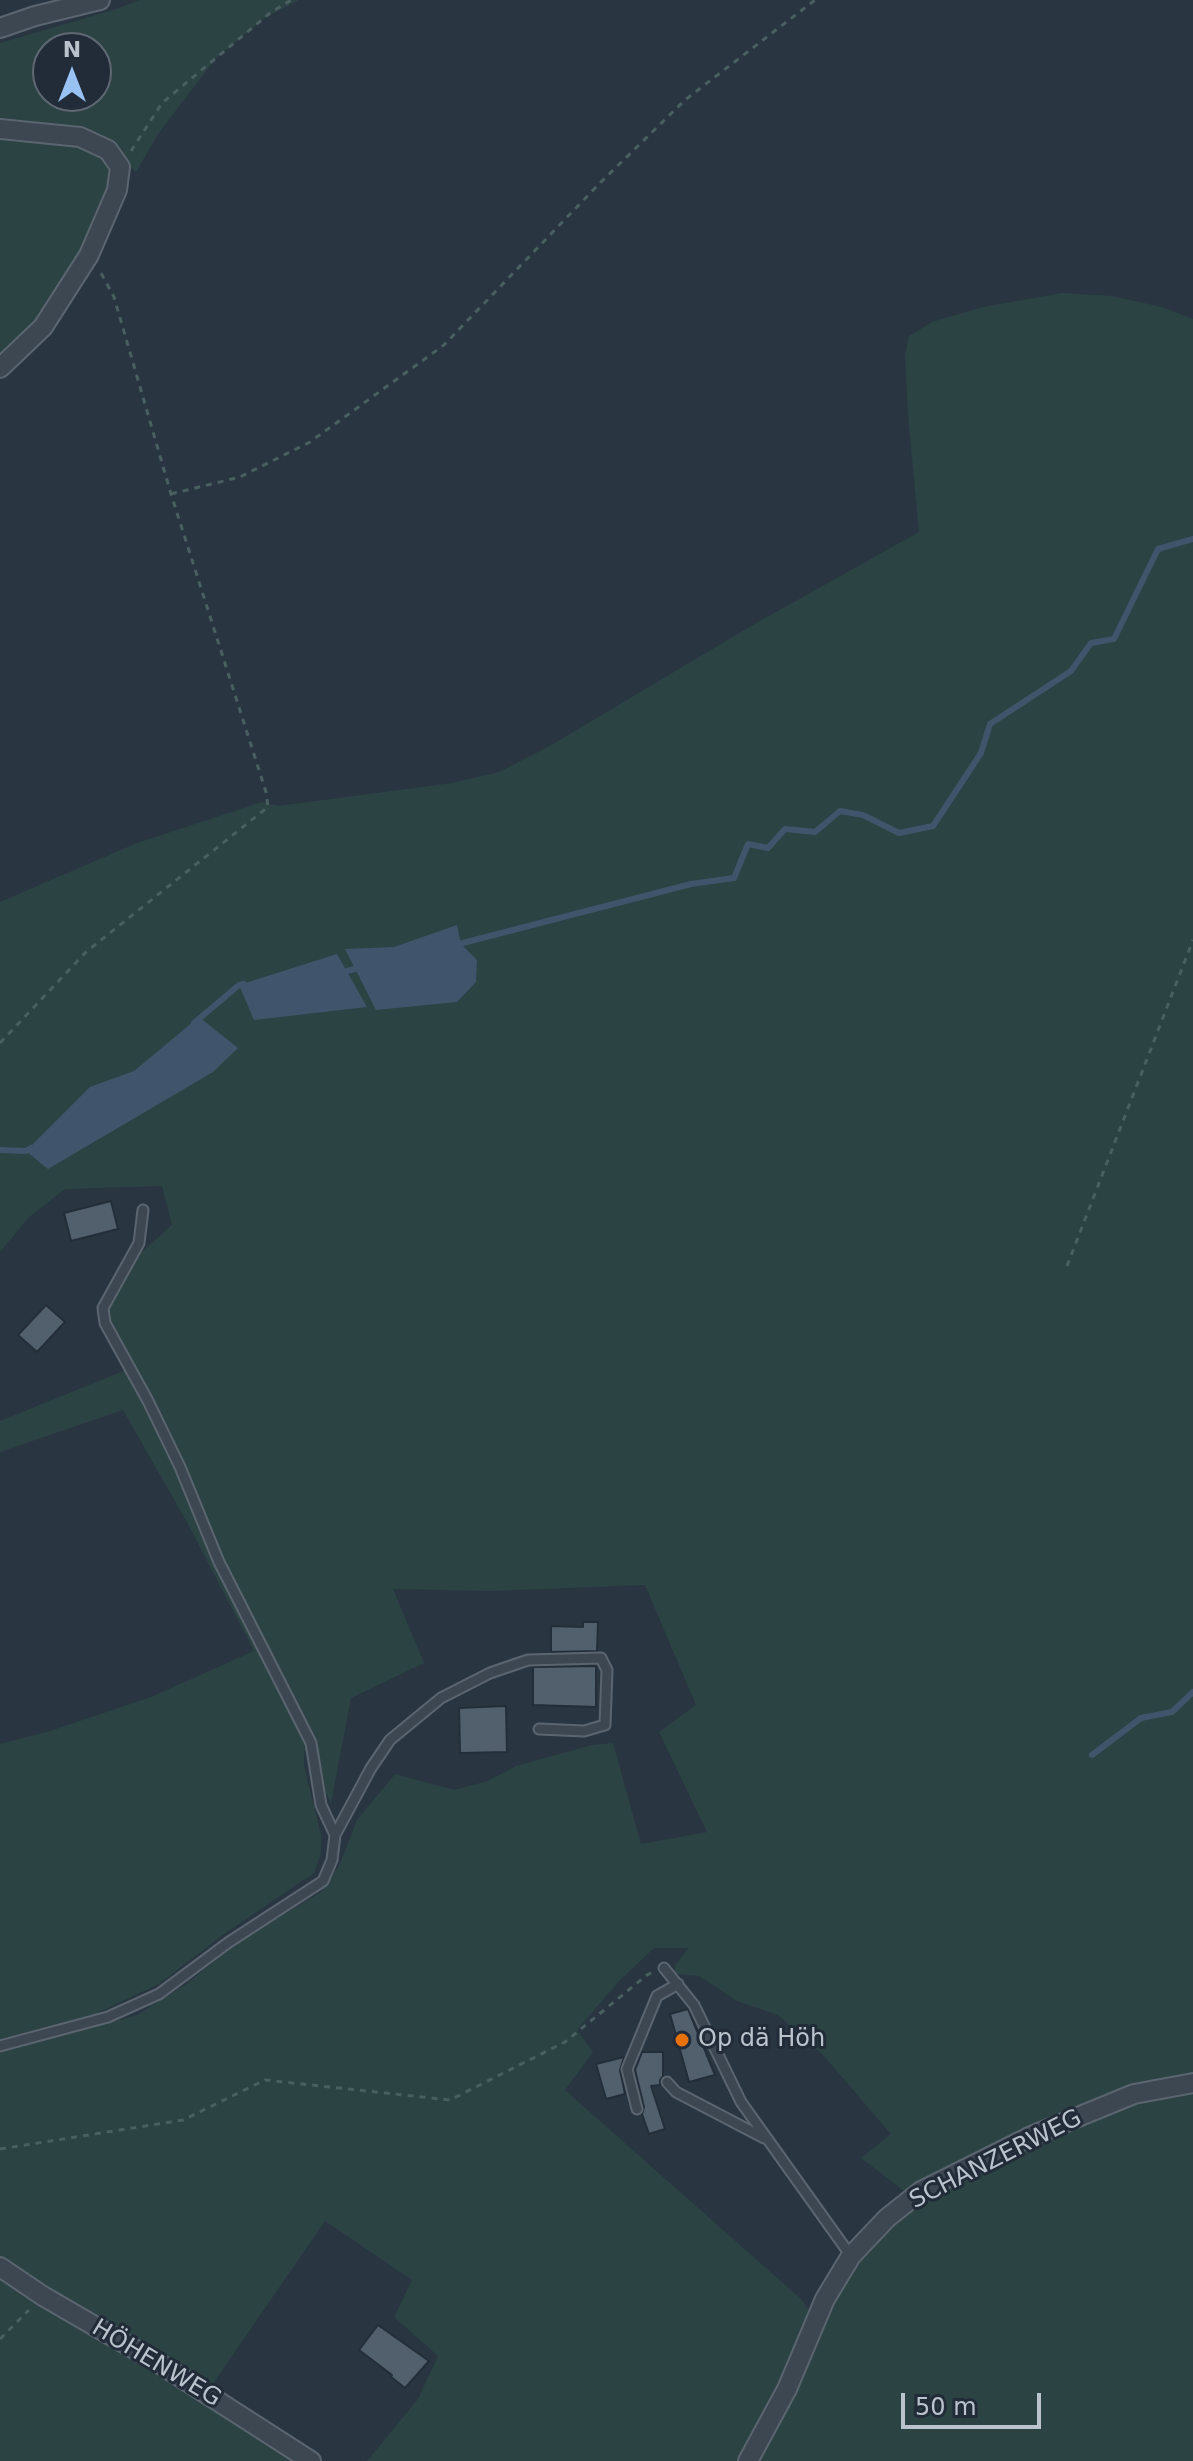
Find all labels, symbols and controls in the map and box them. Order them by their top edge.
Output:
north arrow [32,32,112,112]
text: N [63,37,81,62]
place label: Op dä Höh [698,2026,825,2054]
marker: Op dä Höh [673,2031,691,2049]
street label: SCHANZERWEG [905,2104,1087,2216]
street label: HÖHENWEG [86,2314,226,2414]
scale bar [905,2377,1045,2427]
text: 50 m [915,2393,977,2421]

